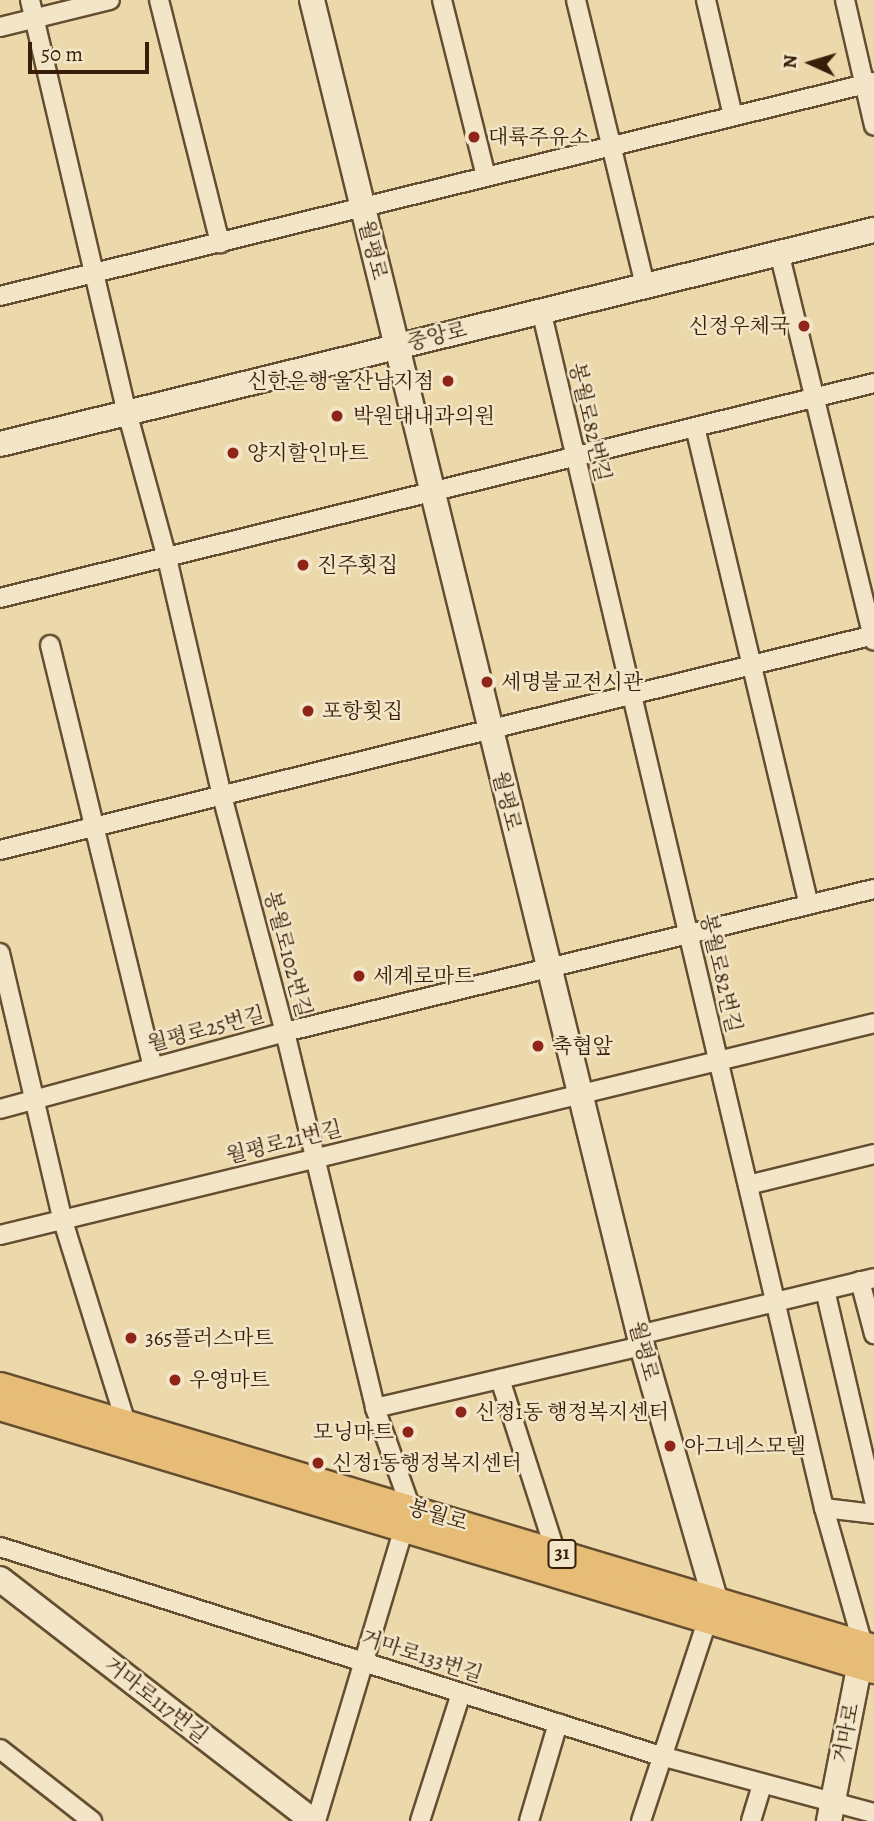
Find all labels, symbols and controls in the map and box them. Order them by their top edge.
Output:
scale bar [32,28,152,72]
north arrow [776,28,846,98]
text: 50 m [41,40,83,68]
text: N [777,54,804,69]
place label: 대륙주유소 [488,124,589,150]
marker: 대륙주유소 [466,129,482,145]
street label: 월평로 [353,217,393,283]
place label: 신정우체국 [689,313,790,339]
street label: 중앙로 [404,316,470,356]
marker: 신정우체국 [796,318,812,334]
street label: 봉월로82번길 [564,360,616,484]
place label: 신한은행 울산남지점 [247,368,434,394]
marker: 신한은행 울산남지점 [440,373,456,389]
place label: 박원대내과의원 [353,403,495,429]
marker: 박원대내과의원 [327,406,347,426]
place label: 양지할인마트 [247,440,369,466]
marker: 양지할인마트 [225,445,241,461]
place label: 진주횟집 [317,552,398,578]
marker: 진주횟집 [295,557,311,573]
place label: 세명불교전시관 [501,669,643,695]
marker: 세명불교전시관 [479,674,495,690]
place label: 포항횟집 [322,698,403,724]
marker: 포항횟집 [300,703,316,719]
street label: 월평로 [487,768,527,834]
street label: 봉월로102번길 [259,888,317,1020]
street label: 봉월로82번길 [695,911,747,1035]
place label: 세계로마트 [373,963,474,989]
marker: 세계로마트 [351,968,367,984]
street label: 월평로25번길 [145,1001,267,1057]
place label: 축협앞 [552,1033,613,1059]
marker: 축협앞 [530,1038,546,1054]
street label: 월평로21번길 [223,1115,345,1169]
street label: 월평로 [624,1318,664,1384]
place label: 365플러스마트 [145,1325,274,1351]
marker: 365플러스마트 [123,1330,139,1346]
place label: 우영마트 [189,1367,270,1393]
marker: 우영마트 [167,1372,183,1388]
place label: 신정1동 행정복지센터 [475,1399,669,1425]
marker: 신정1동 행정복지센터 [453,1404,469,1420]
place label: 모닝마트 [313,1419,394,1445]
marker: 모닝마트 [400,1424,416,1440]
place label: 아그네스모텔 [684,1433,806,1459]
marker: 아그네스모텔 [662,1438,678,1454]
place label: 신정1동행정복지센터 [332,1450,522,1476]
marker: 신정1동행정복지센터 [310,1455,326,1471]
street label: 봉월로 [405,1494,471,1536]
road number: 31 [546,1538,578,1570]
street label: 거마로133번길 [358,1625,486,1687]
street label: 거마로117번길 [99,1652,213,1748]
street label: 거마로 [828,1701,864,1765]

